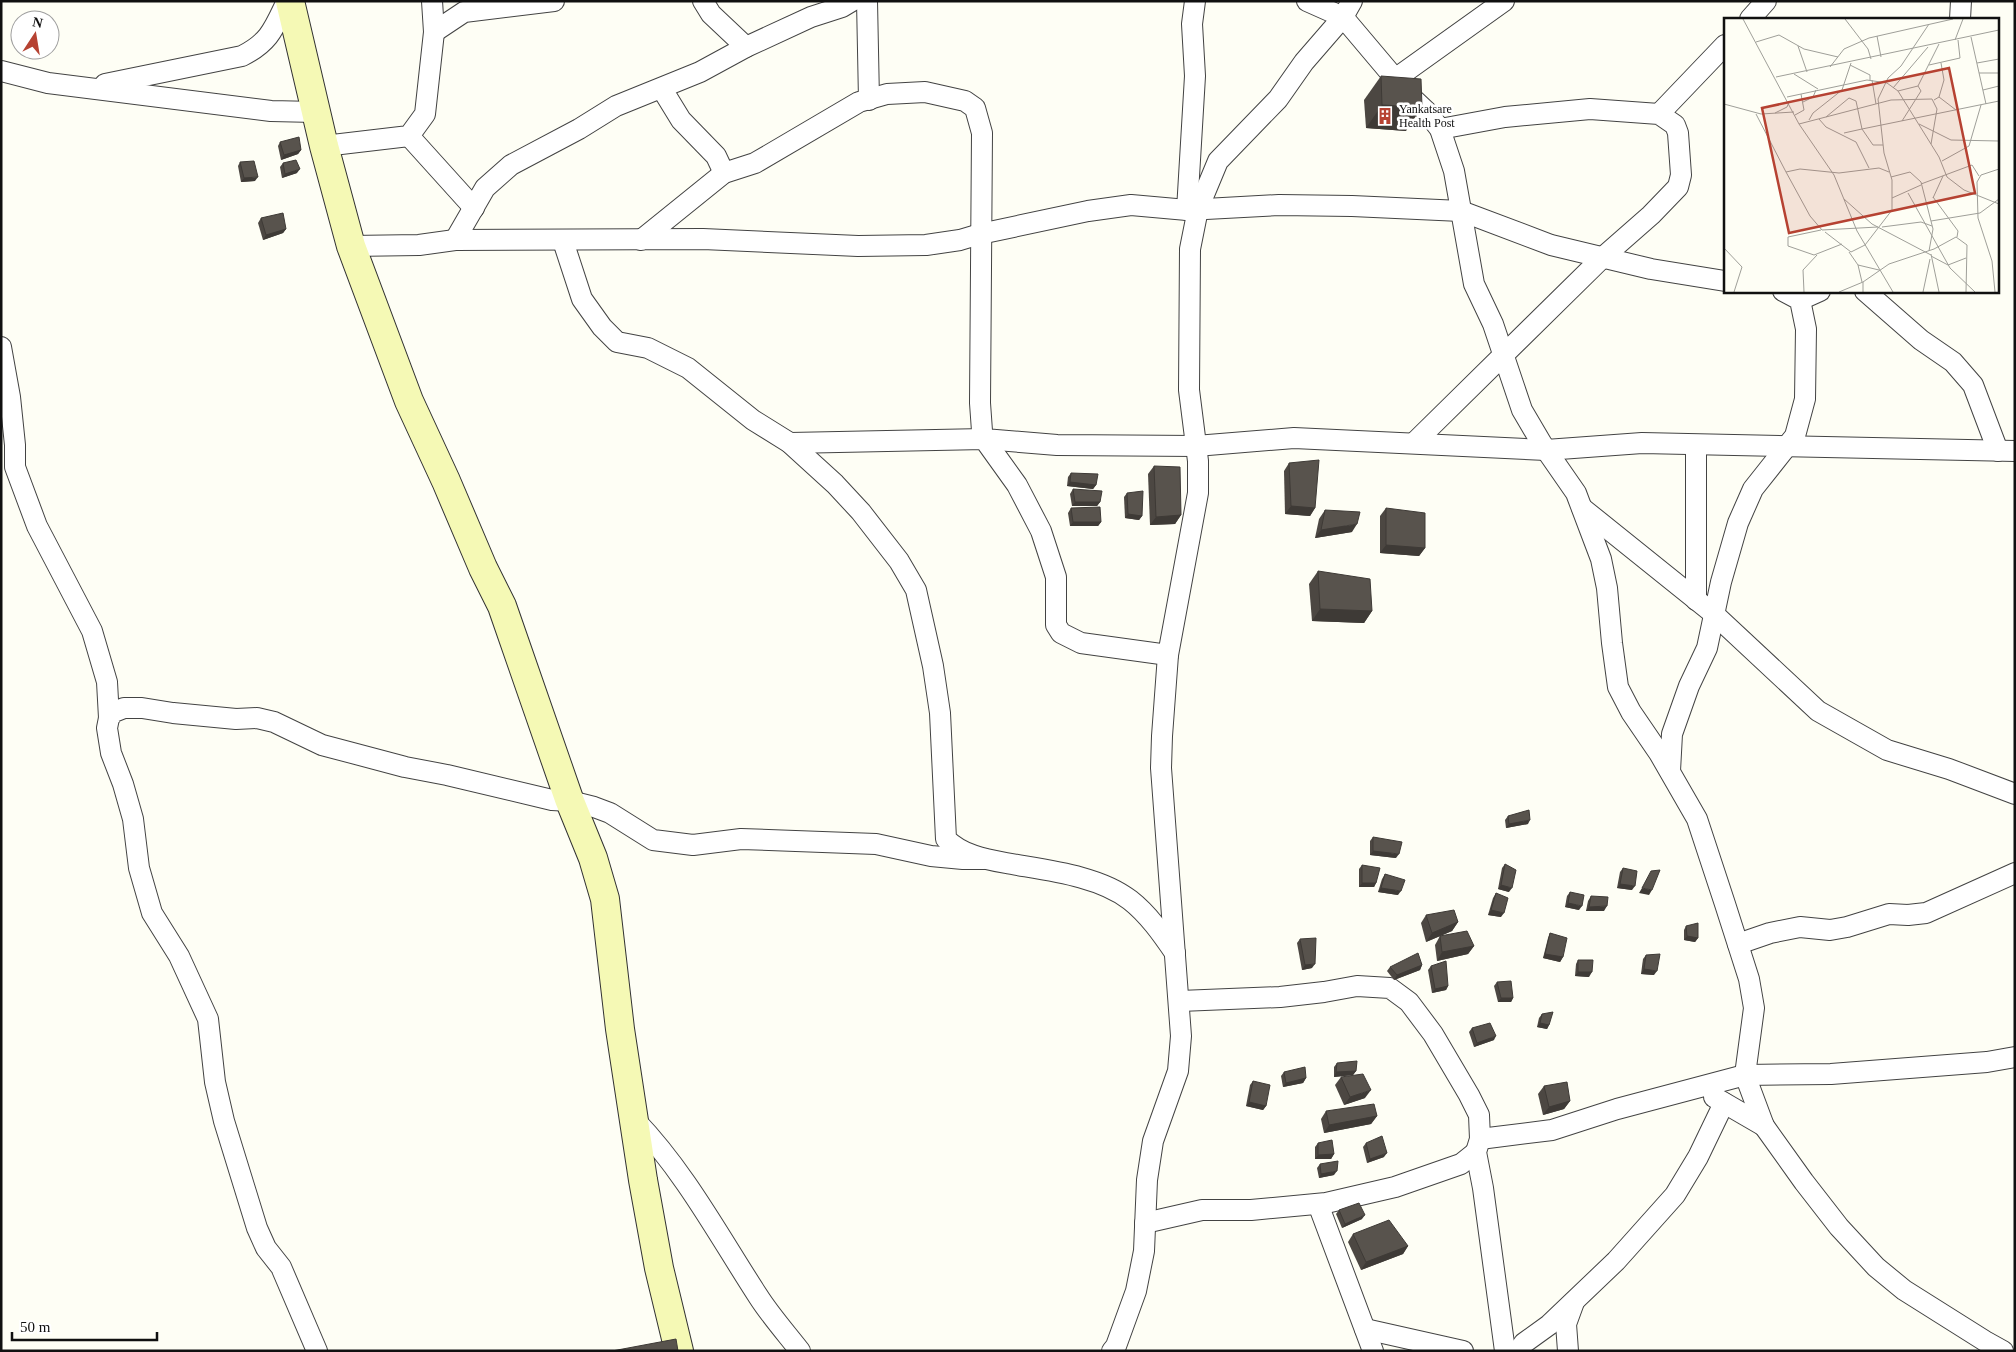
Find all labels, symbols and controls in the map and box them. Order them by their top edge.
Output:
north arrow [10,10,60,60]
text: N [31,14,44,31]
inset map [1724,18,1998,292]
place label: Yankatsare Health Post [1399,102,1455,130]
building icon: Yankatsare Health Post [1375,106,1395,126]
scale bar [12,1310,158,1342]
text: 50 m [20,1319,51,1335]

